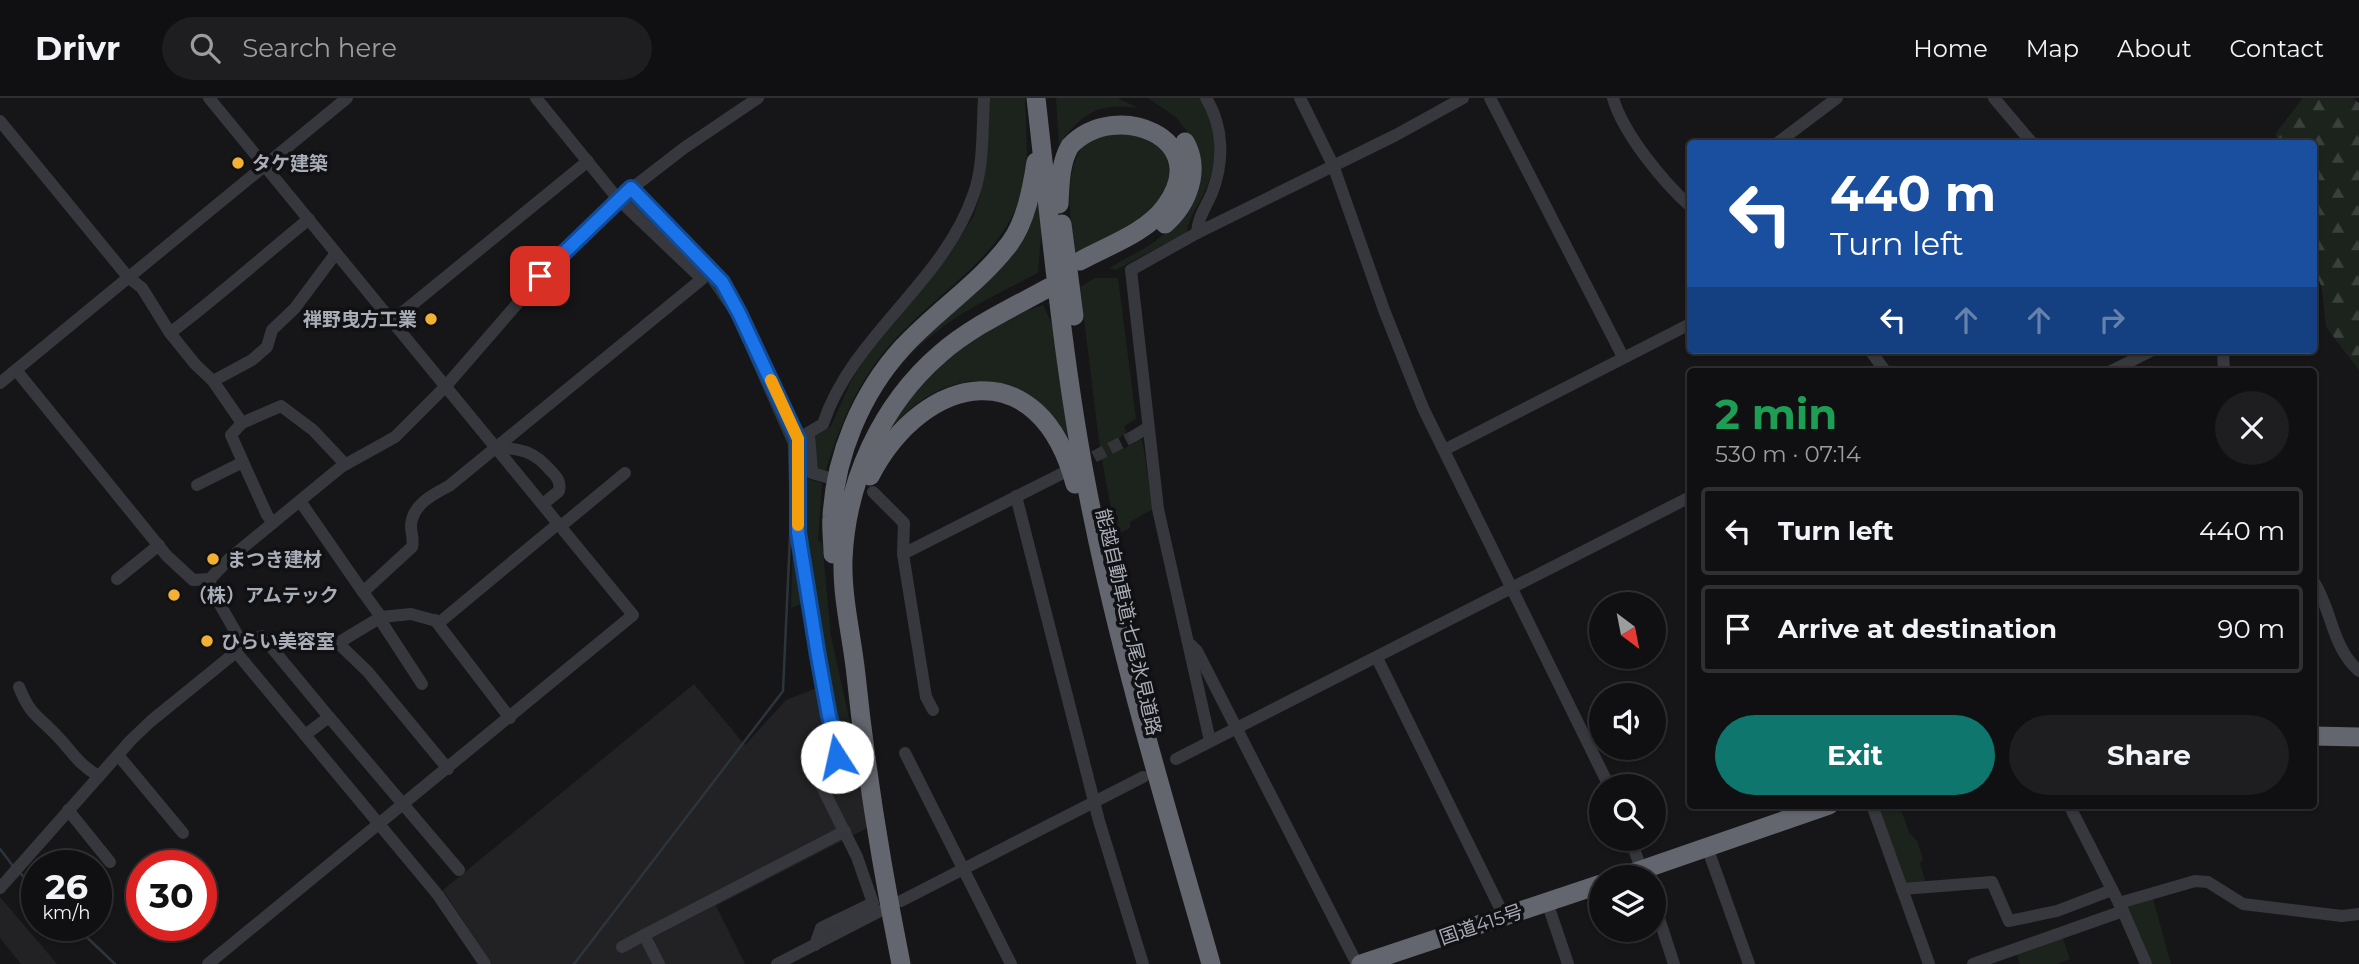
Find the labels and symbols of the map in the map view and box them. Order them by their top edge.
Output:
place label: タケ建築 [252,152,328,175]
marker: タケ建築 [230,155,246,171]
pin [510,246,570,306]
place label: 禅野曳方工業 [303,308,417,331]
marker: 禅野曳方工業 [423,311,439,327]
street label: 能越自動車道;七尾氷見道路 [1091,506,1166,738]
place label: まつき建材 [227,548,322,571]
marker: まつき建材 [205,551,221,567]
place label: （株）アムテック [188,584,339,607]
marker: （株）アムテック [166,587,182,603]
north arrow [1589,592,1666,668]
place label: ひらい美容室 [221,630,335,653]
marker: ひらい美容室 [199,633,215,649]
position arrow [800,720,874,794]
speed limit sign: 30 [126,850,217,941]
street label: 国道415号 [1436,899,1526,949]

